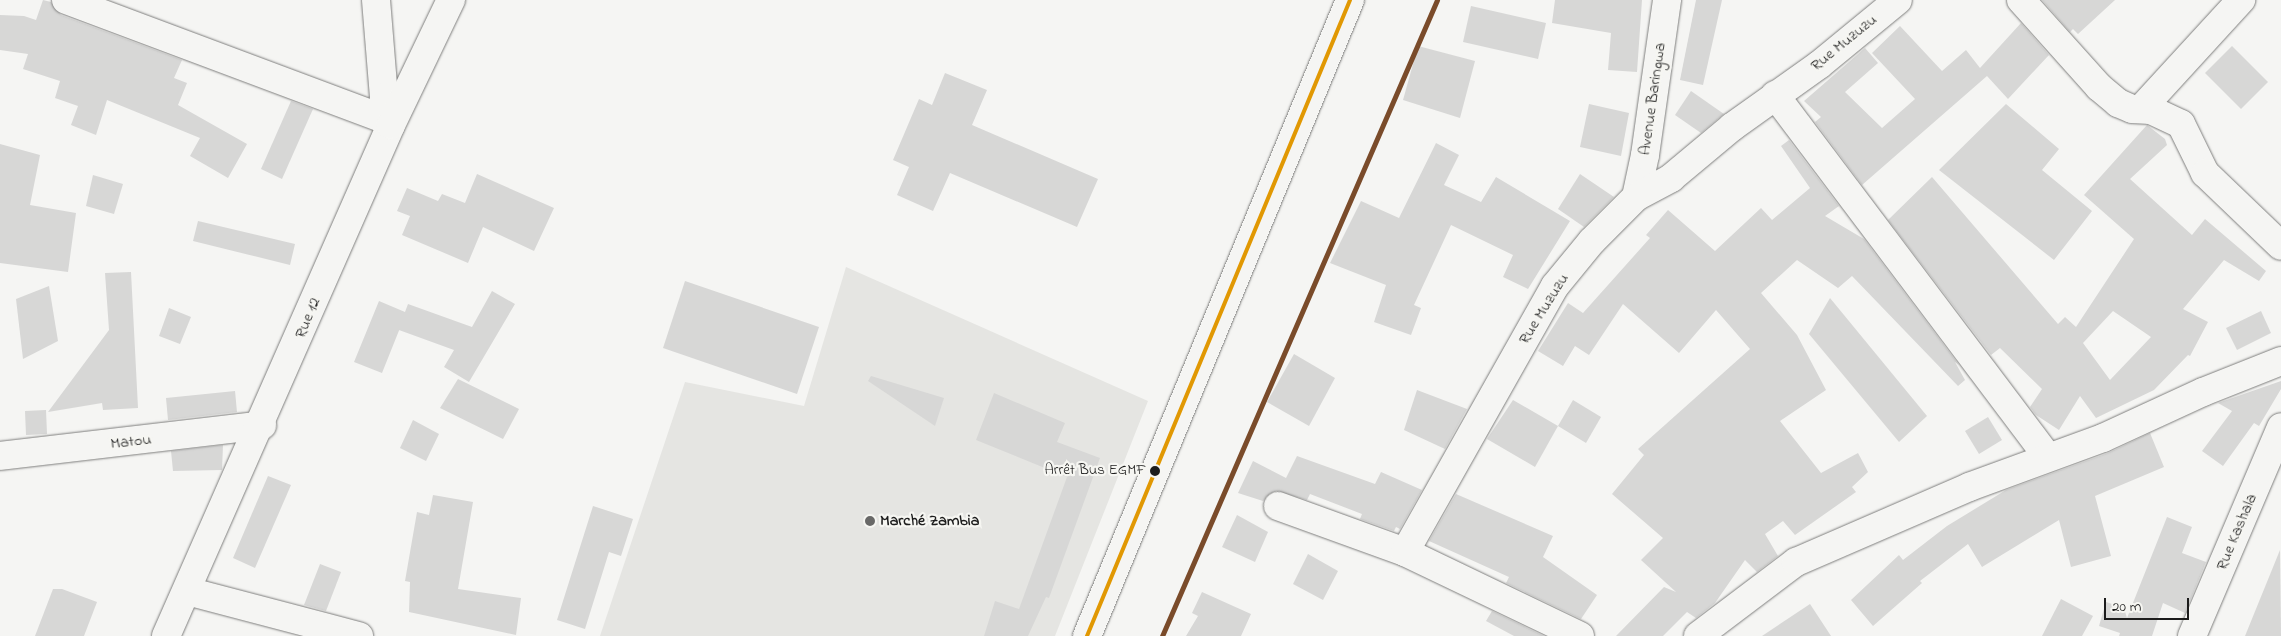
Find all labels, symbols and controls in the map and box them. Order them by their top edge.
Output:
street label: Rue Muzuzu [1807,11,1881,75]
street label: Avenue Baringwa [1636,42,1670,156]
street label: Rue Muzuzu [1515,270,1573,348]
street label: Rue 12 [291,295,325,341]
street label: Matou [109,430,153,454]
place label: Arrêt Bus EGMF [1045,462,1146,480]
marker: Arrêt Bus EGMF [1150,466,1160,476]
street label: Rue Kashala [2212,491,2262,573]
place label: Marché Zambia [880,511,979,531]
marker: Marché Zambia [864,515,876,527]
scale bar [2106,588,2191,620]
text: 20 m [2112,596,2141,618]

